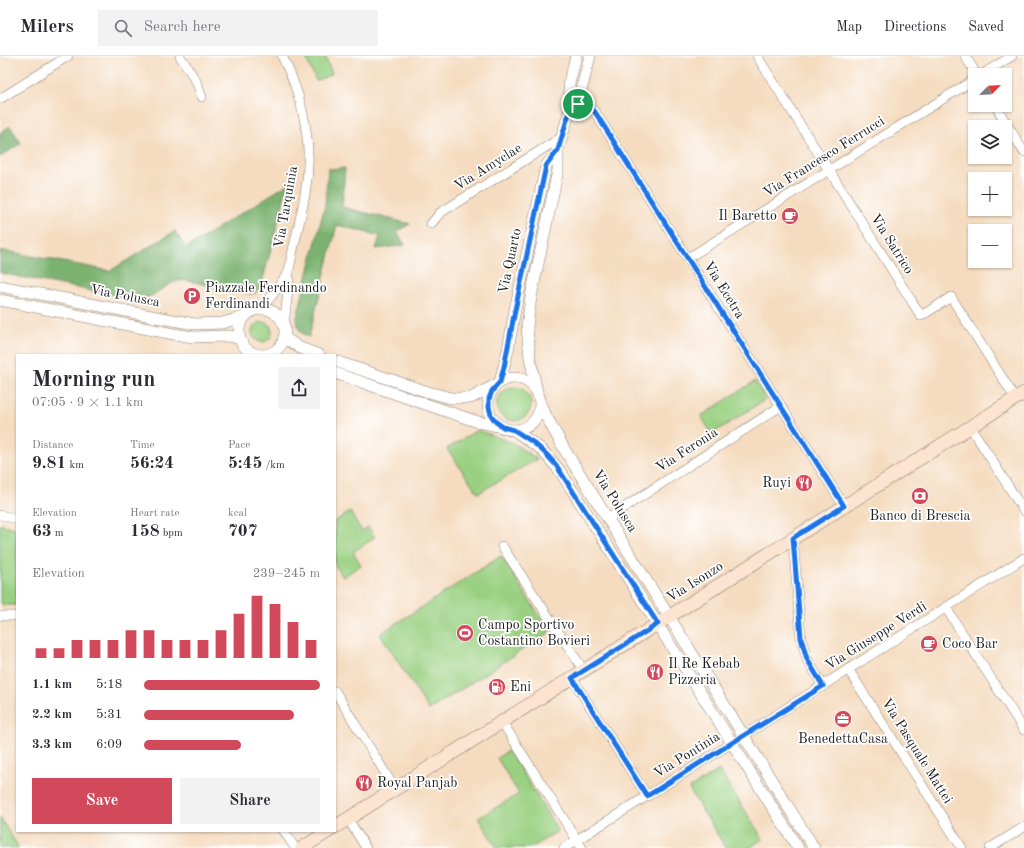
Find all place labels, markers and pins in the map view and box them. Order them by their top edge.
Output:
pin [561,87,595,121]
cafe icon: Il Baretto [780,206,800,226]
place label: Il Baretto [718,209,777,223]
place label: Piazzale Ferdinando Ferdinandi [205,281,327,311]
parking icon: Piazzale Ferdinando Ferdinandi [182,286,202,306]
restaurant icon: Ruyi [794,473,814,493]
place label: Ruyi [762,476,791,490]
bank icon: Banco di Brescia [910,486,930,506]
place label: Banco di Brescia [870,509,970,523]
place label: Campo Sportivo Costantino Bovieri [478,618,590,648]
sports icon: Campo Sportivo Costantino Bovieri [455,623,475,643]
cafe icon: Coco Bar [919,634,939,654]
place label: Coco Bar [942,637,998,651]
place label: Il Re Kebab Pizzeria [668,657,740,687]
restaurant icon: Il Re Kebab Pizzeria [645,662,665,682]
fuel station icon: Eni [487,677,507,697]
place label: Eni [510,680,531,694]
office icon: BenedettaCasa [833,709,853,729]
place label: BenedettaCasa [798,732,888,746]
restaurant icon: Royal Panjab [354,773,374,793]
place label: Royal Panjab [377,776,458,790]

